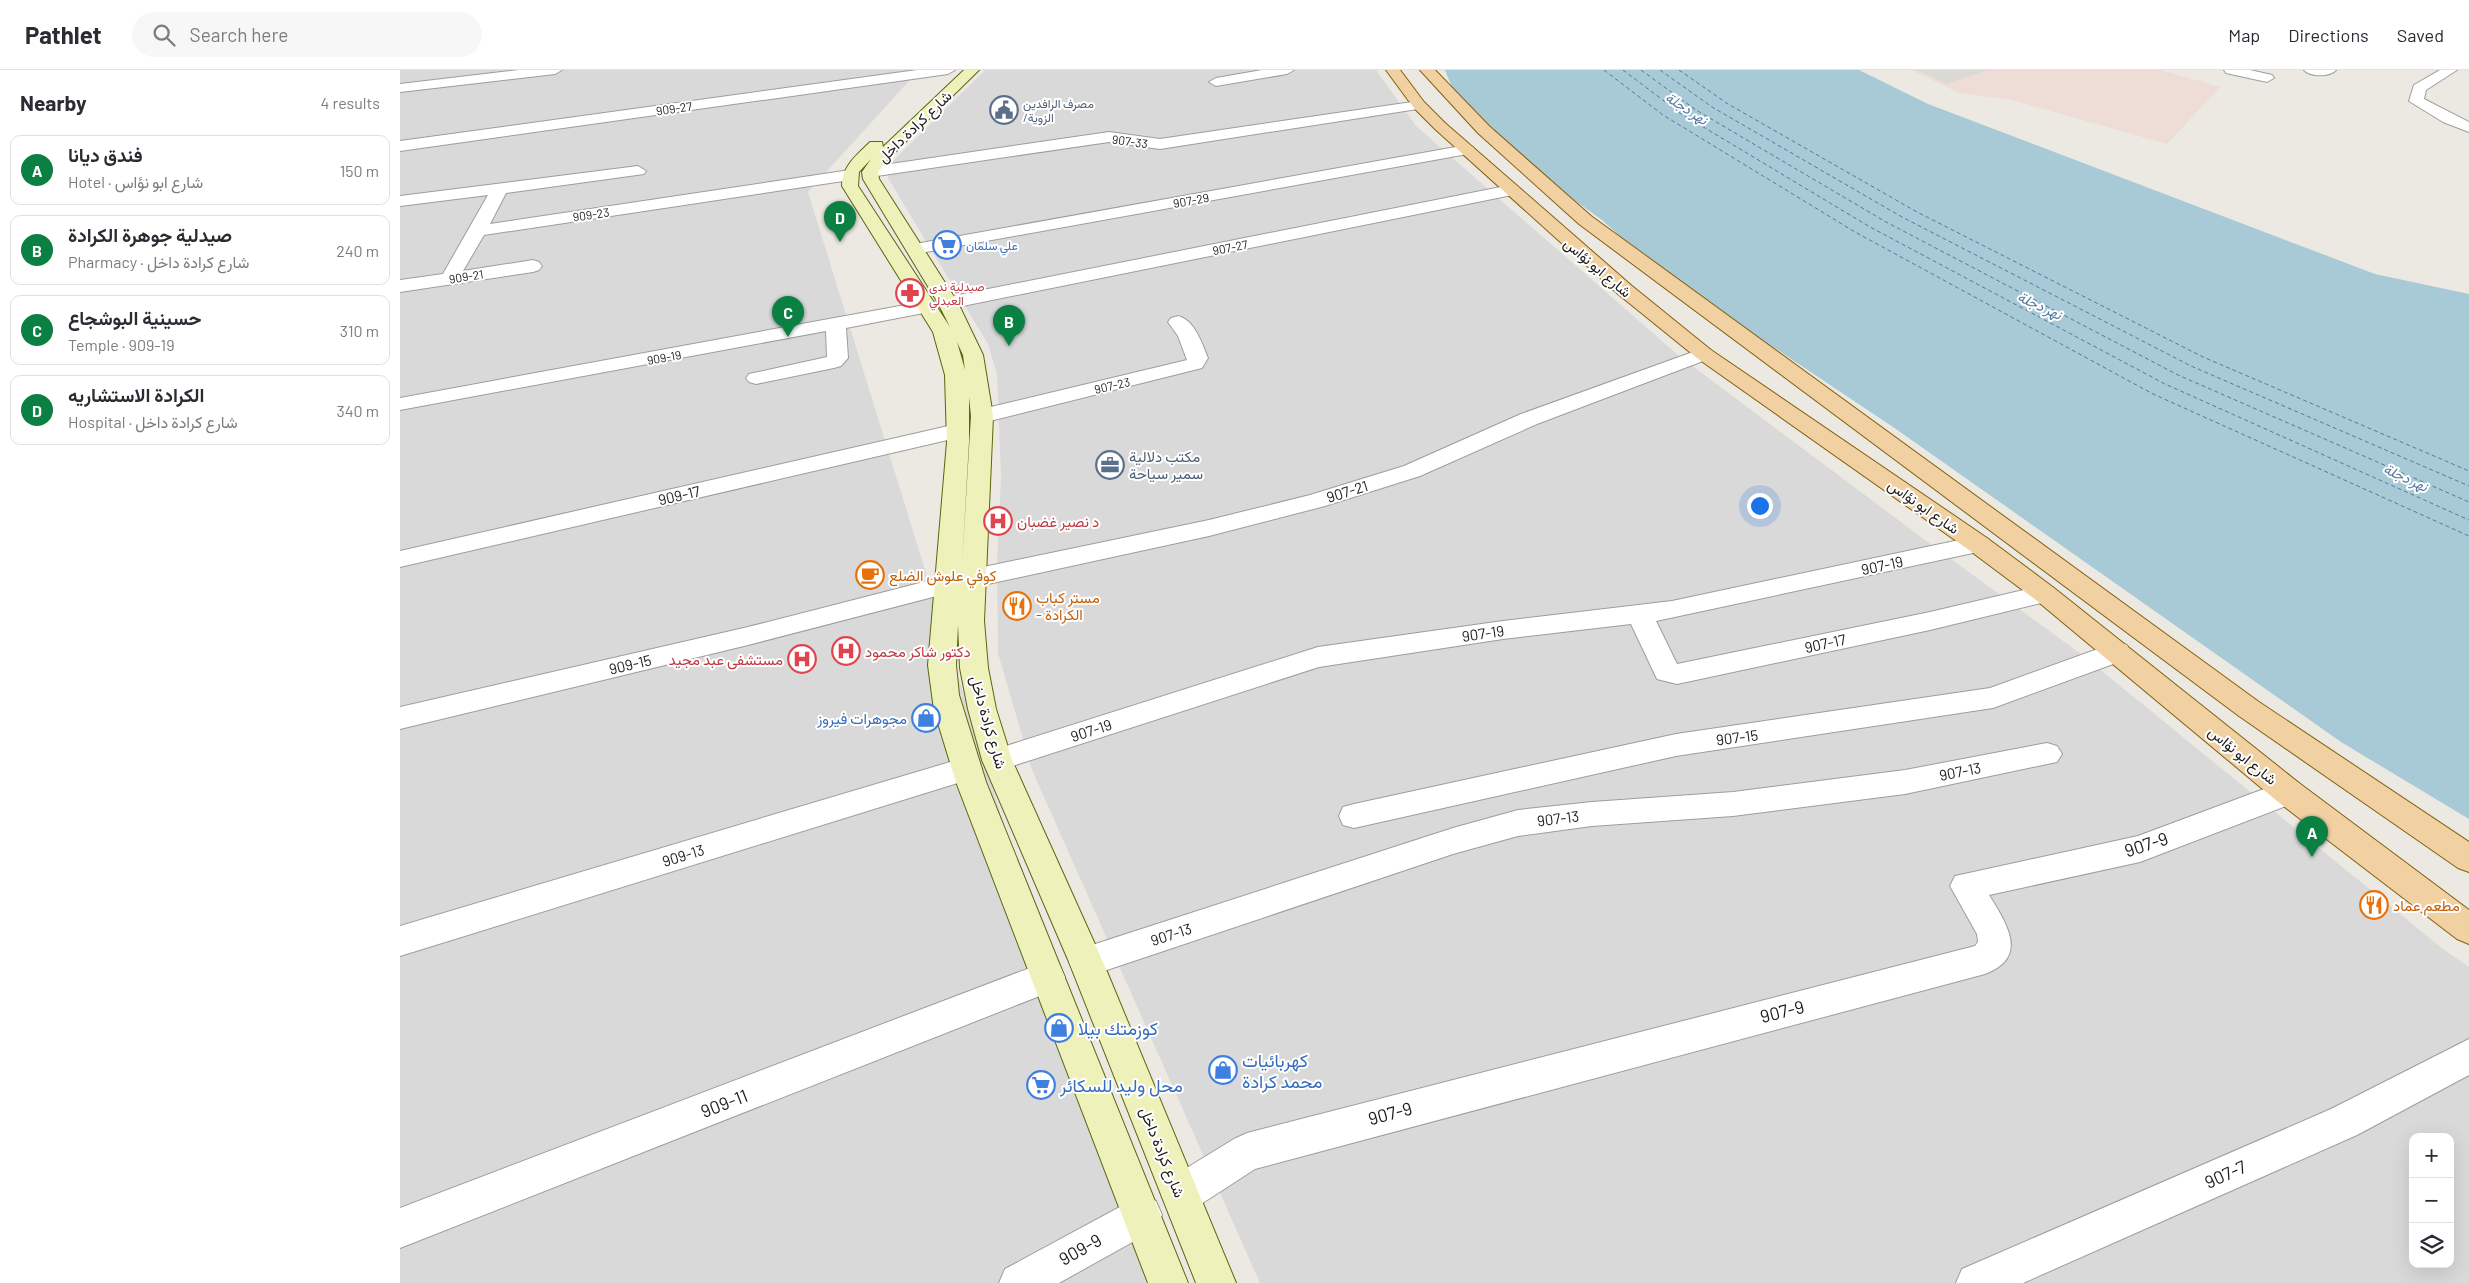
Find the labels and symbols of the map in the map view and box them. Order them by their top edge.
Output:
street label: شارع كرادة داخل [873,86,957,168]
water label: نهر دجلة [1662,88,1712,129]
public building icon: مصرف الرافدين /الزوية [989,95,1019,125]
place label: مصرف الرافدين /الزوية [1023,96,1094,126]
street label: 909-27 [655,99,693,117]
street label: 907-33 [1111,132,1149,150]
street label: 907-29 [1172,190,1210,210]
pin: D [824,201,856,242]
street label: 909-23 [572,205,610,223]
supermarket icon: علي سلمان [932,230,962,260]
street label: شارع ابو نؤاس [1559,233,1636,303]
street label: 907-27 [1211,237,1249,257]
place label: علي سلمان [966,238,1018,256]
street label: 909-21 [448,266,484,286]
pharmacy icon: صيدلية ندى العبدلي [895,278,925,308]
place label: صيدلية ندى العبدلي [929,279,984,311]
water label: نهر دجلة [2015,287,2066,324]
pin: C [772,296,804,337]
pin: B [993,305,1025,346]
street label: 909-19 [646,347,682,367]
street label: 907-23 [1093,374,1131,396]
place label: مكتب دلالية سمير سياحة [1129,447,1203,483]
office icon: مكتب دلالية سمير سياحة [1095,450,1125,480]
water label: نهر دجلة [2381,459,2432,496]
street label: شارع ابو نؤاس [1883,475,1963,540]
street label: 907-21 [1324,476,1370,506]
street label: 909-17 [656,481,702,509]
your location [1747,493,1773,519]
hospital icon: د نصير غضبان [983,506,1013,536]
place label: د نصير غضبان [1017,512,1099,531]
street label: 907-19 [1859,552,1905,578]
cafe icon: كوفي علوش الضلع [855,560,885,590]
place label: كوفي علوش الضلع [889,566,997,589]
place label: مستر كباب - الكرادة [1036,588,1100,624]
restaurant icon: مستر كباب - الكرادة [1002,591,1032,621]
street label: 907-19 [1461,621,1505,645]
street label: 907-17 [1803,630,1847,656]
hospital icon: دكتور شاكر محمود [831,636,861,666]
place label: دكتور شاكر محمود [865,642,971,661]
hospital icon: مستشفى عبد مجيد [787,644,817,674]
street label: 909-15 [607,650,653,678]
place label: مستشفى عبد مجيد [668,650,783,670]
street label: شارع كرادة داخل [964,673,1011,772]
shop icon: مجوهرات فيروز [911,703,941,733]
place label: مجوهرات فيروز [816,709,907,728]
street label: 907-19 [1068,715,1114,745]
street label: شارع ابو نؤاس [2203,722,2281,791]
street label: 907-15 [1715,725,1759,749]
street label: 907-13 [1938,758,1982,784]
street label: 907-13 [1536,806,1580,830]
pin: A [2296,816,2328,857]
street label: 907-9 [2121,827,2171,861]
street label: 909-13 [660,840,706,870]
restaurant icon: مطعم عماد [2359,890,2389,920]
place label: مطعم عماد [2393,896,2460,916]
street label: 907-13 [1148,919,1194,949]
street label: 907-9 [1758,995,1806,1027]
shop icon: كوزمتك بيلا [1044,1013,1074,1043]
place label: كوزمتك بيلا [1078,1017,1158,1040]
place label: كهربائيات محمد كرادة [1242,1049,1322,1093]
shop icon: كهربائيات محمد كرادة [1208,1055,1238,1085]
supermarket icon: محل وليد للسكائر [1026,1070,1056,1100]
place label: محل وليد للسكائر [1059,1074,1183,1097]
street label: 909-11 [697,1084,751,1122]
street label: 907-9 [1366,1097,1414,1129]
street label: شارع كرادة داخل [1134,1104,1189,1201]
street label: 907-7 [2201,1155,2250,1193]
street label: 909-9 [1055,1228,1105,1270]

